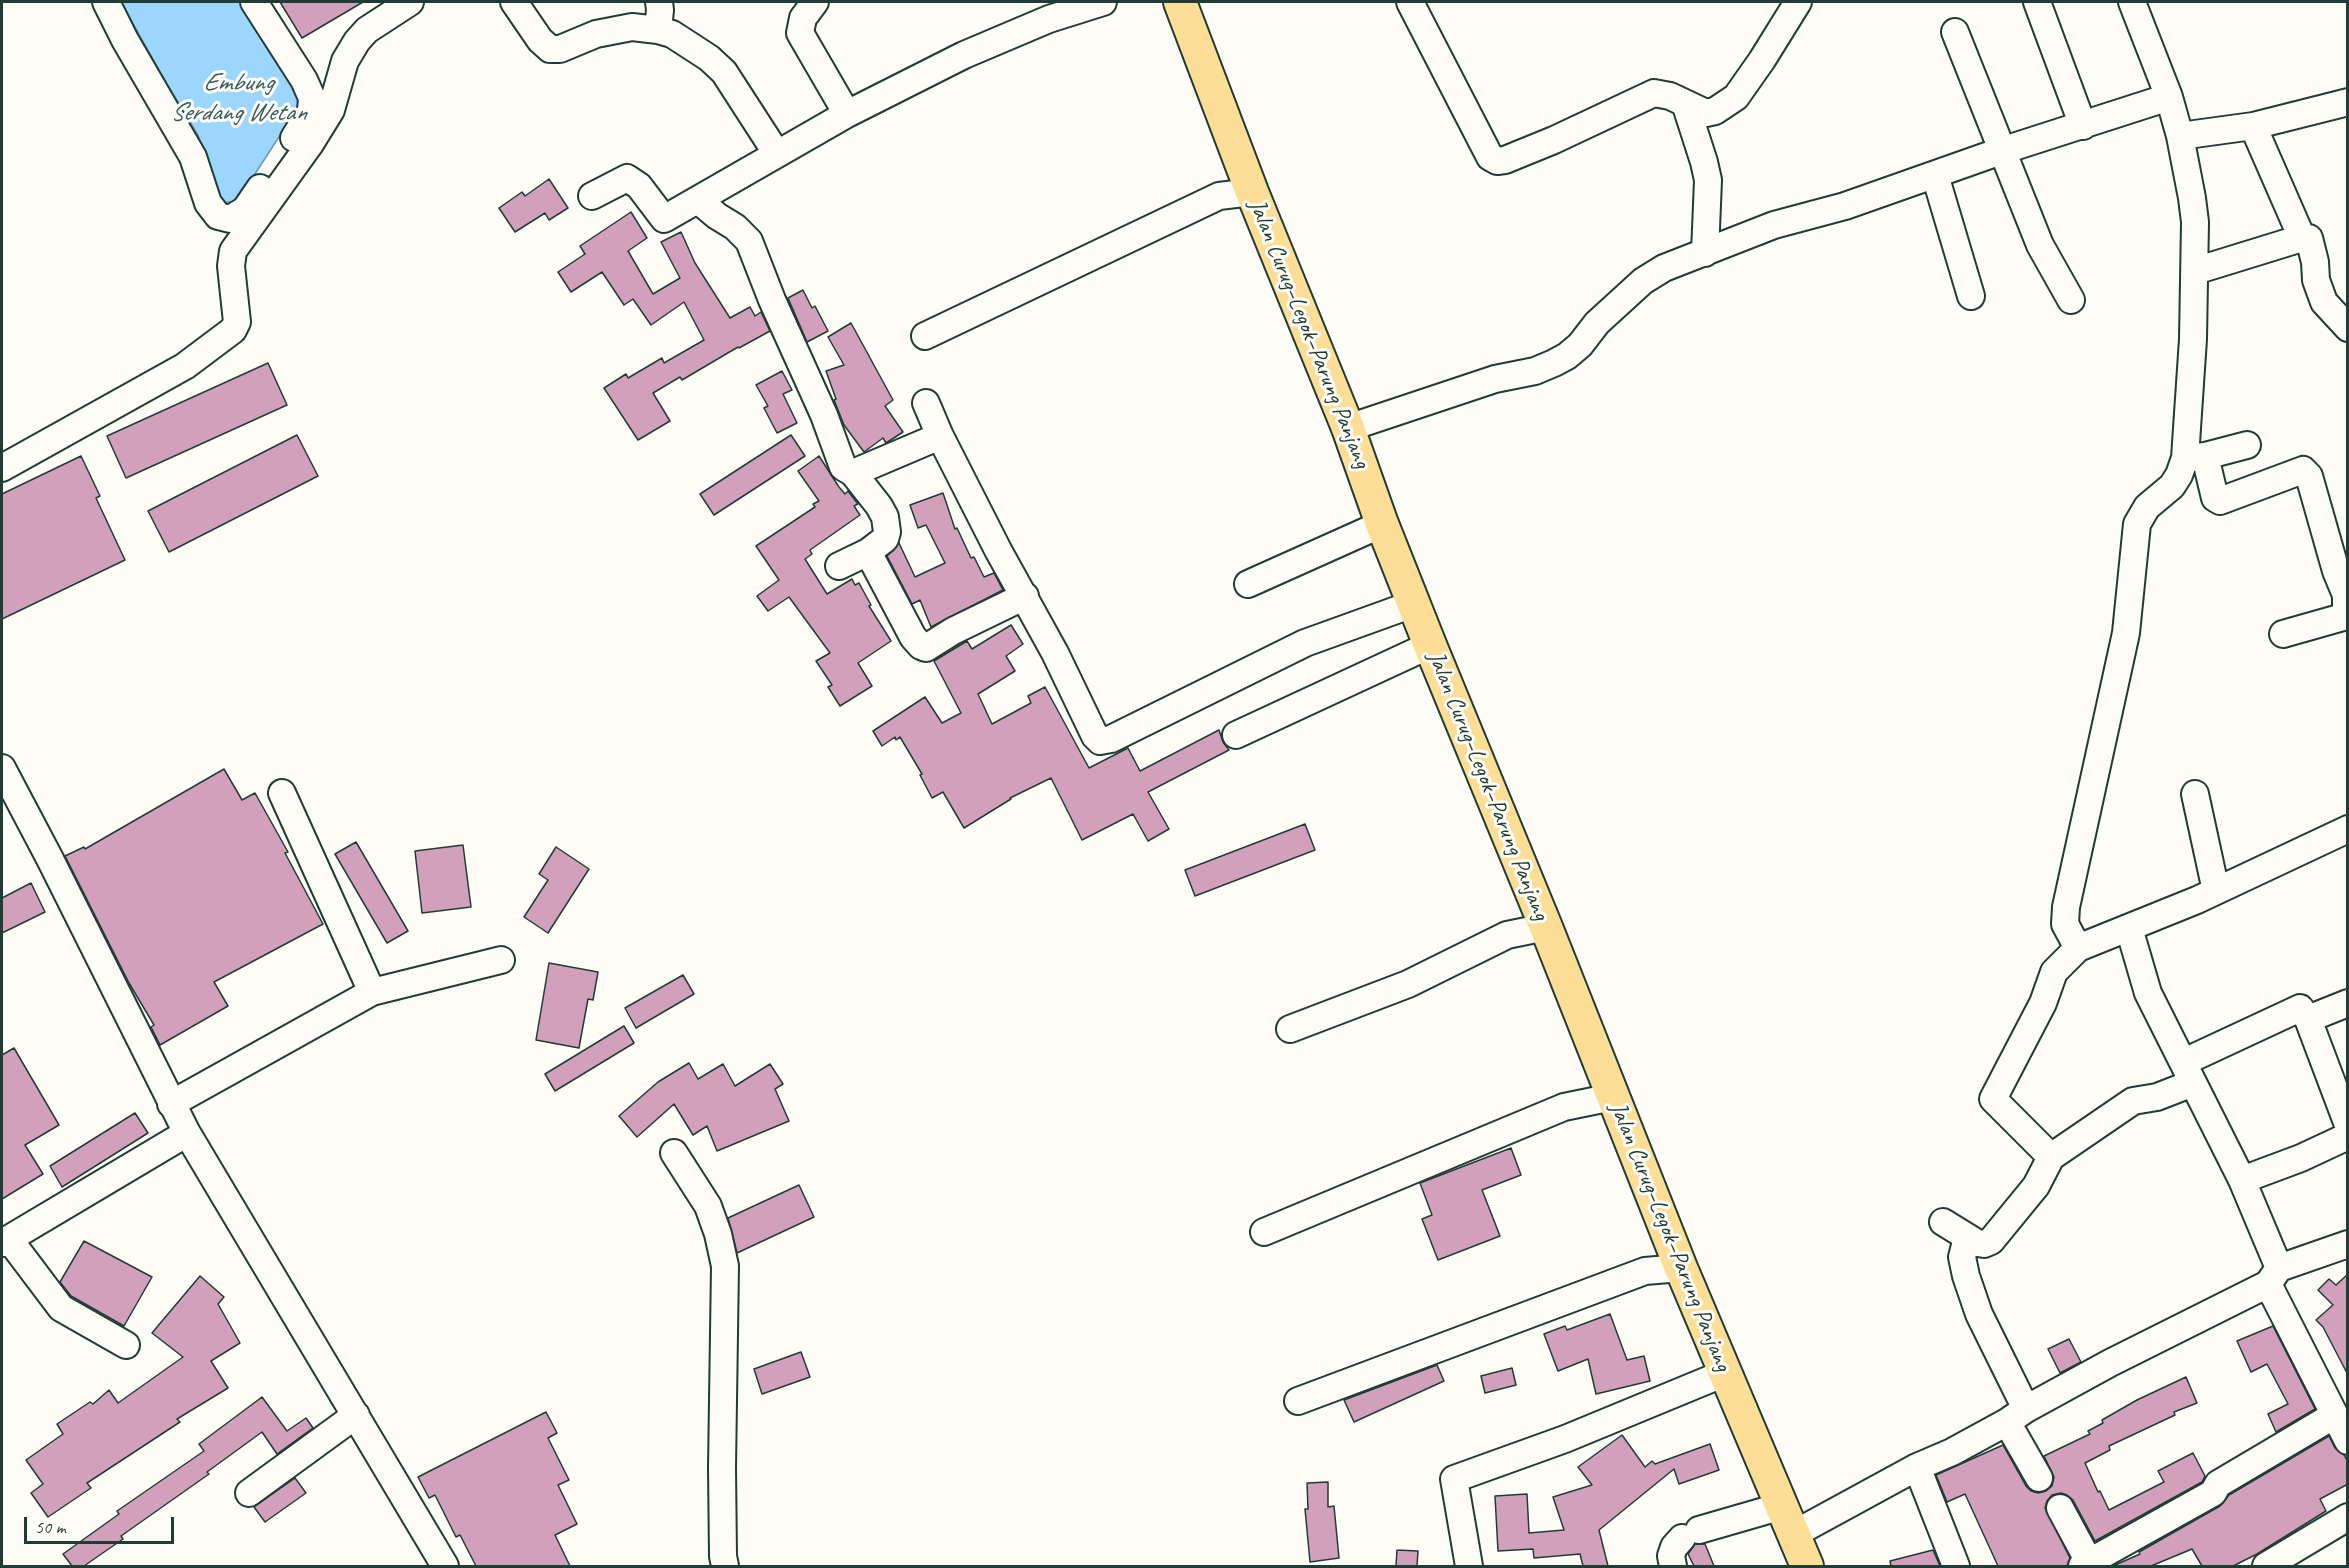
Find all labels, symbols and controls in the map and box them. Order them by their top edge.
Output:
water label: Embung Serdang Wetan [170,67,306,128]
street label: Jalan Curug–Legok–Parung Panjang [1242,195,1376,473]
street label: Jalan Curug–Legok–Parung Panjang [1421,647,1555,925]
street label: Jalan Curug–Legok–Parung Panjang [1603,1098,1737,1376]
scale bar [27,1505,177,1543]
text: 50 m [35,1516,66,1538]

